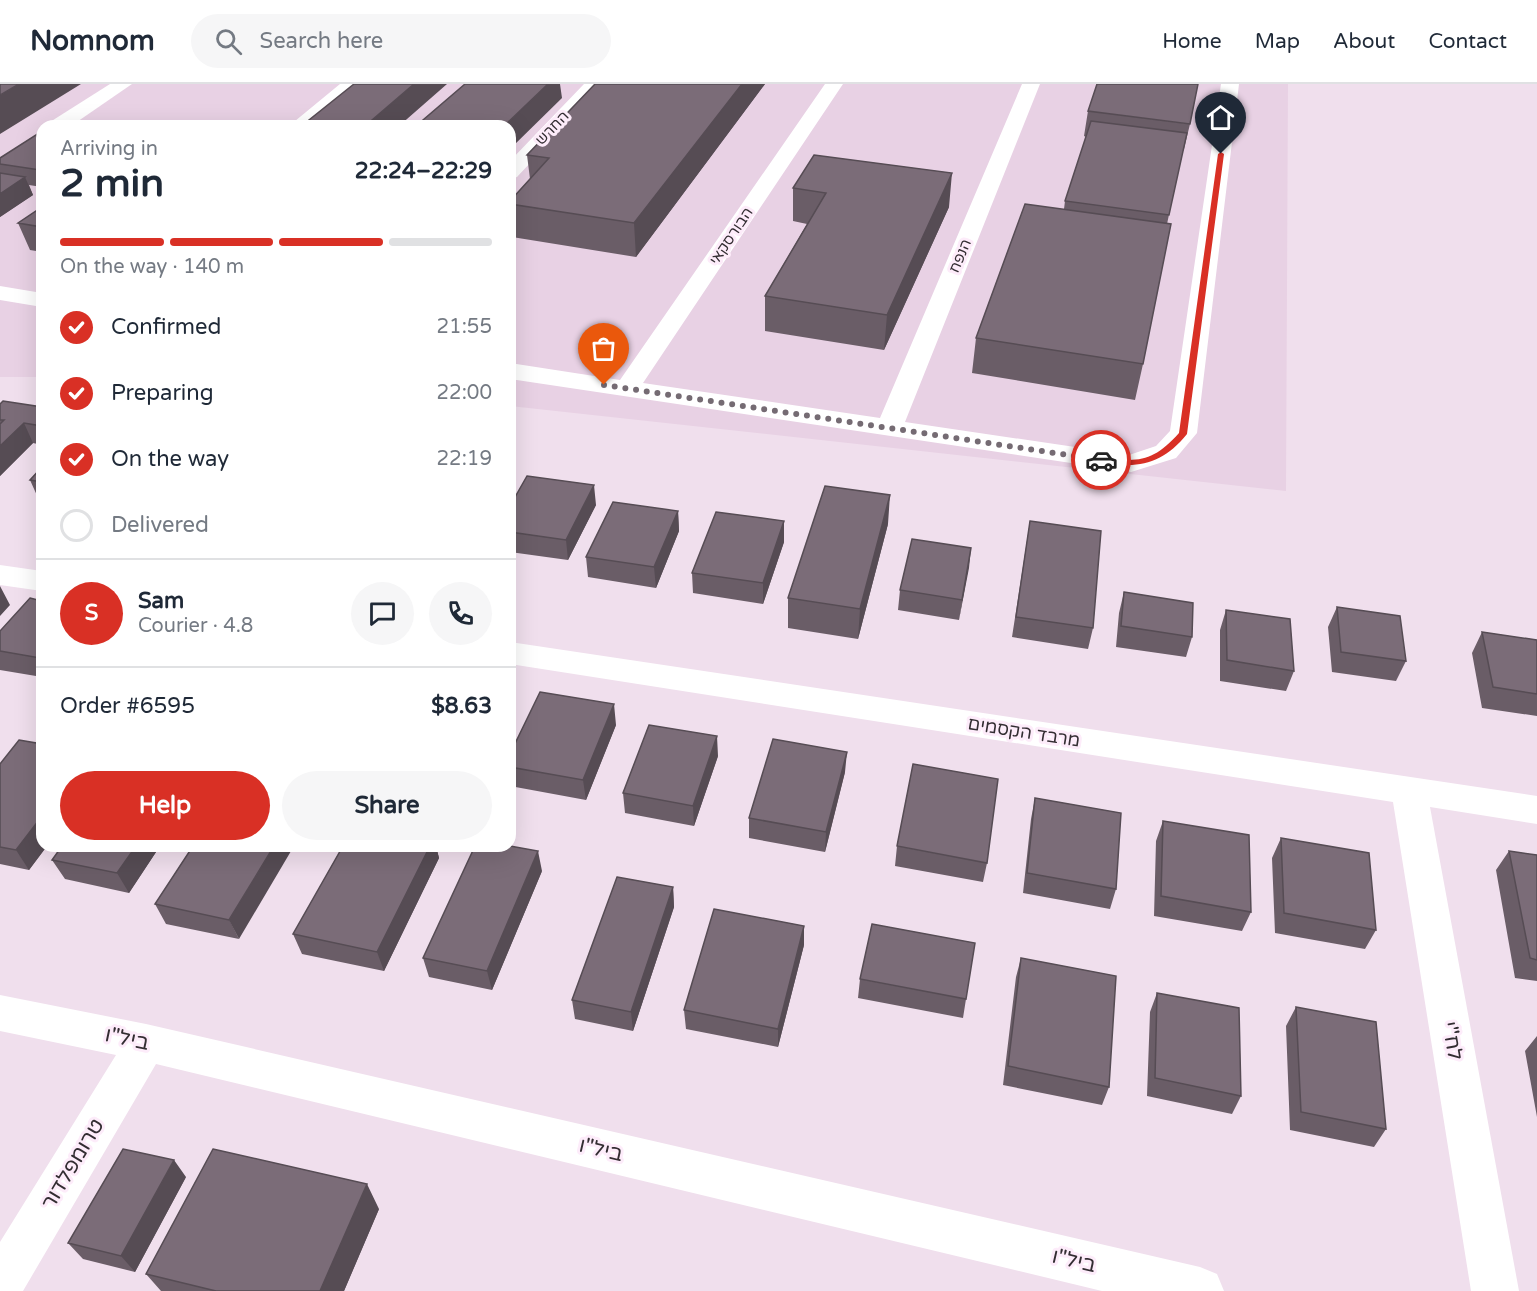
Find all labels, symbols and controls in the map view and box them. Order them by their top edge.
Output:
search box [191,14,611,68]
text: Nomnom [30,24,155,58]
icon: search [212,25,245,58]
text: Search here [260,28,383,54]
text: Home [1162,29,1222,54]
text: Map [1255,29,1300,54]
text: About [1333,29,1395,54]
text: Contact [1428,29,1507,54]
pin [1195,92,1246,154]
icon: home [1204,101,1237,134]
street label: החרש [532,107,572,149]
text: Arriving in [60,137,158,161]
text: 22:24–22:29 [355,158,492,184]
text: 2 min [60,160,164,207]
street label: הבורסקאי [705,204,757,268]
street label: הנפח [945,237,975,275]
text: On the way · 140 m [60,255,244,279]
icon: check [60,311,93,344]
text: Confirmed [111,314,221,340]
text: 21:55 [437,315,492,339]
pin [578,323,629,385]
icon: bag [587,332,620,365]
icon: check [60,377,93,410]
text: Preparing [111,380,214,406]
text: 22:00 [437,381,492,405]
courier [1071,430,1131,490]
icon: check [60,443,93,476]
icon: car [1085,444,1118,477]
text: On the way [111,446,229,472]
text: 22:19 [437,447,492,471]
text: Delivered [111,512,209,538]
button: chat [351,582,414,645]
button: phone [429,582,492,645]
text: Sam [138,588,184,614]
text: S [85,600,98,626]
text: Courier · 4.8 [138,614,253,638]
text: Order #6595 [60,693,195,719]
text: $8.63 [431,693,492,719]
street label: מרבד הקסמים [966,712,1082,752]
button: Help [60,771,270,840]
button: Share [282,771,492,840]
street label: לח"י [1436,1020,1468,1062]
street label: ביל"ו [103,1022,151,1056]
street label: טרומפלדור [36,1114,110,1214]
street label: ביל"ו [577,1133,625,1167]
street label: ביל"ו [1050,1244,1098,1278]

